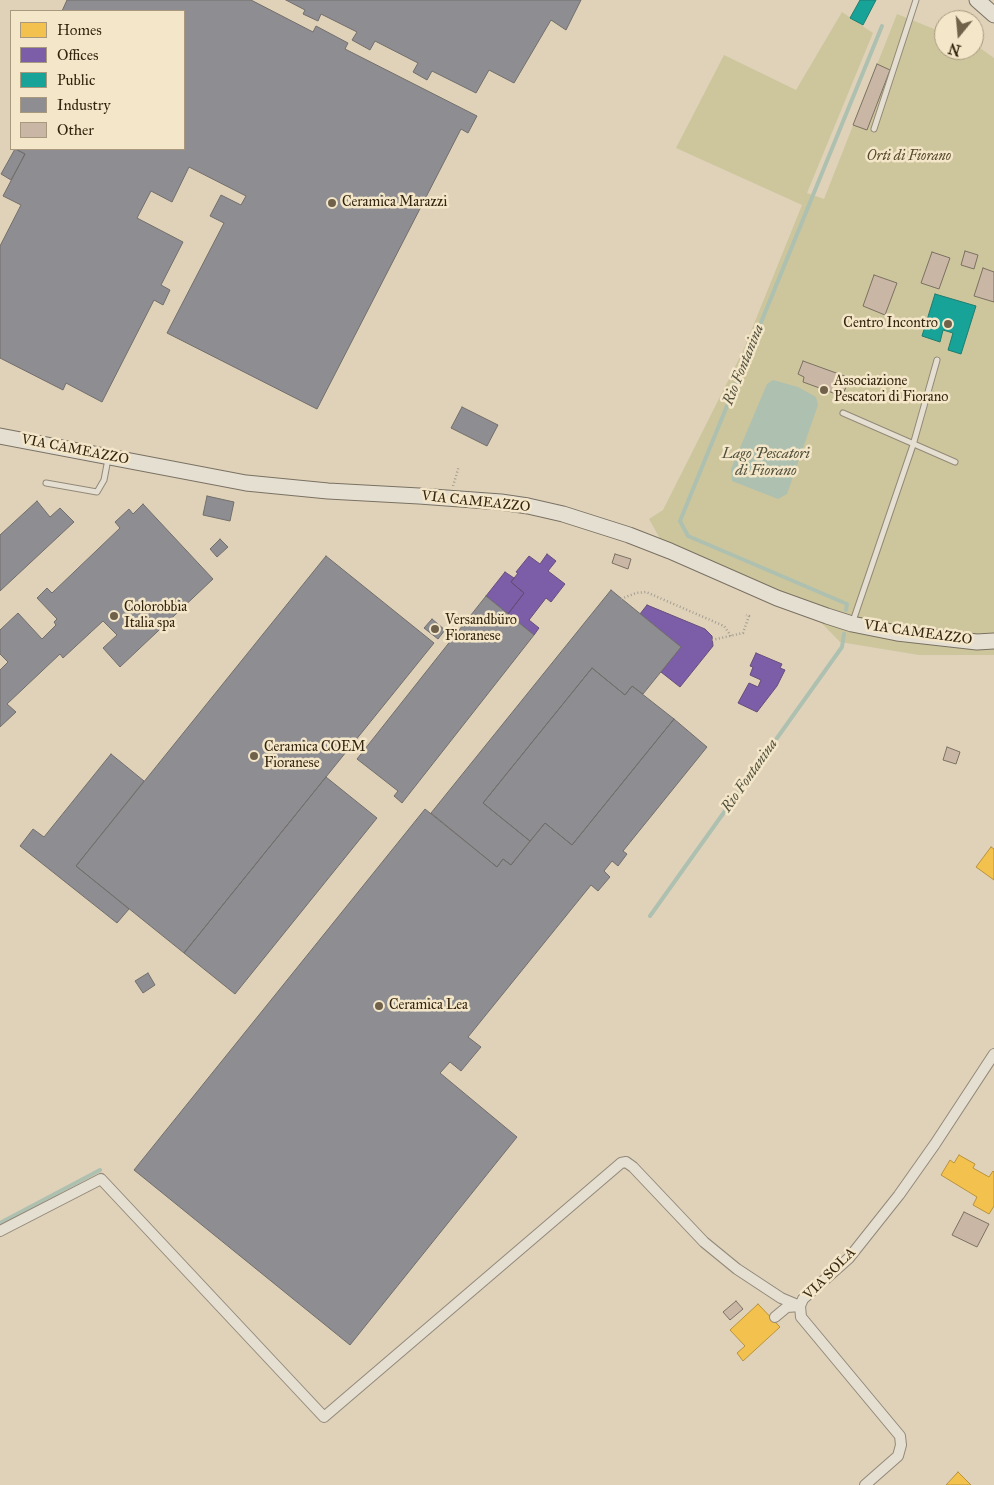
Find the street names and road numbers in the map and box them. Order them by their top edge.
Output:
street label: VIA CAMEAZZO [20,431,130,469]
street label: VIA CAMEAZZO [421,488,531,516]
street label: VIA CAMEAZZO [863,617,973,649]
street label: VIA SOLA [800,1244,860,1304]

